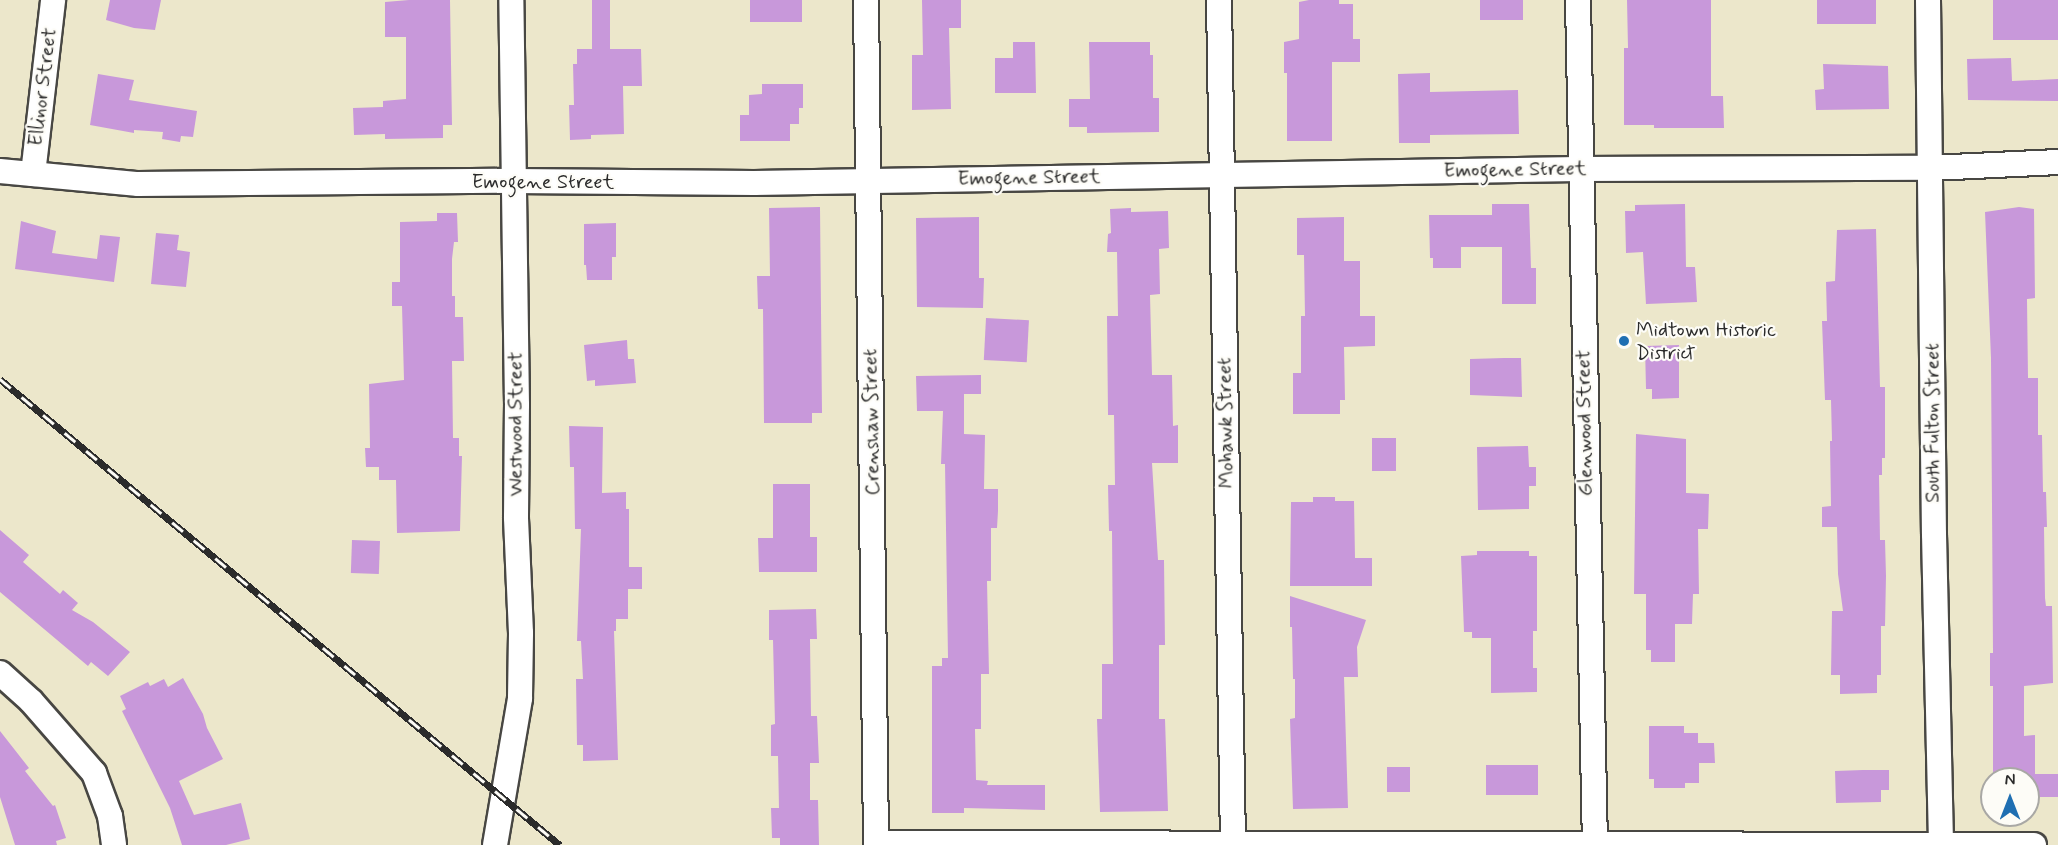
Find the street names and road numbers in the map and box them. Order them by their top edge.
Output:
street label: Ellinor Street [24,27,62,147]
street label: Emogene Street [1443,157,1587,183]
street label: Emogene Street [957,165,1101,191]
street label: Emogene Street [472,170,614,194]
street label: South Fulton Street [1921,342,1945,504]
street label: Crenshaw Street [859,347,885,497]
street label: Glenwood Street [1572,350,1598,496]
street label: Westwood Street [504,352,528,496]
street label: Mohawk Street [1213,356,1239,490]

